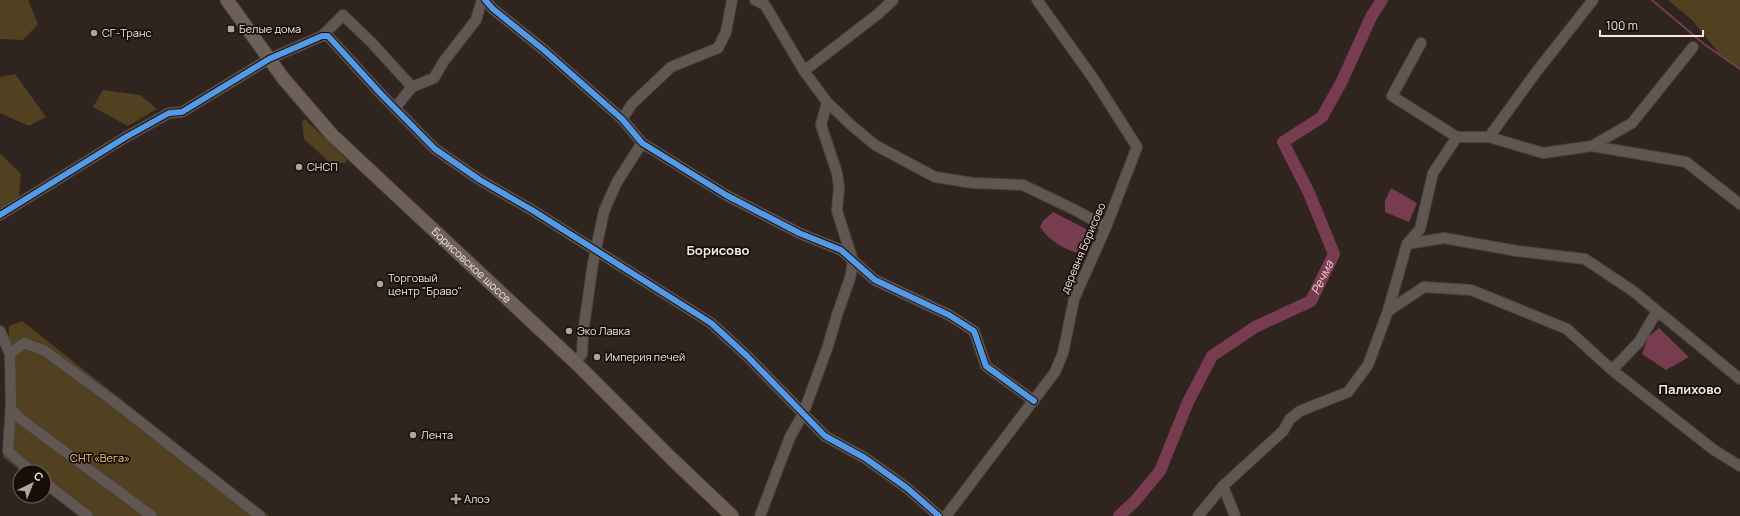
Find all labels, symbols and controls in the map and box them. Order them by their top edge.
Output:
scale bar [1600,12,1703,38]
text: 100 m [1606,17,1638,34]
place label: Белые дома [239,21,301,36]
marker: Белые дома [226,24,236,34]
place label: СГ-Транс [102,25,152,40]
marker: СГ-Транс [89,28,99,38]
place label: СНСП [307,159,338,174]
marker: СНСП [294,162,304,172]
street label: деревня Борисово [1057,200,1109,296]
street label: Борисовское шоссе [429,224,515,306]
district label: Борисово [687,241,749,259]
water label: Речма [1307,256,1338,297]
place label: Торговый центр "Браво" [388,270,462,298]
marker: Торговый центр "Браво" [375,279,385,289]
place label: Эко Лавка [577,323,630,338]
marker: Эко Лавка [564,326,574,336]
place label: Империя печей [605,349,685,364]
marker: Империя печей [592,352,602,362]
district label: Палихово [1659,380,1721,398]
place label: Лента [421,427,453,442]
marker: Лента [408,430,418,440]
park label: СНТ «Вега» [70,450,130,465]
north arrow [12,464,52,504]
text: С [31,468,47,485]
place label: Алоэ [464,491,490,506]
marker: Алоэ [451,494,461,504]

